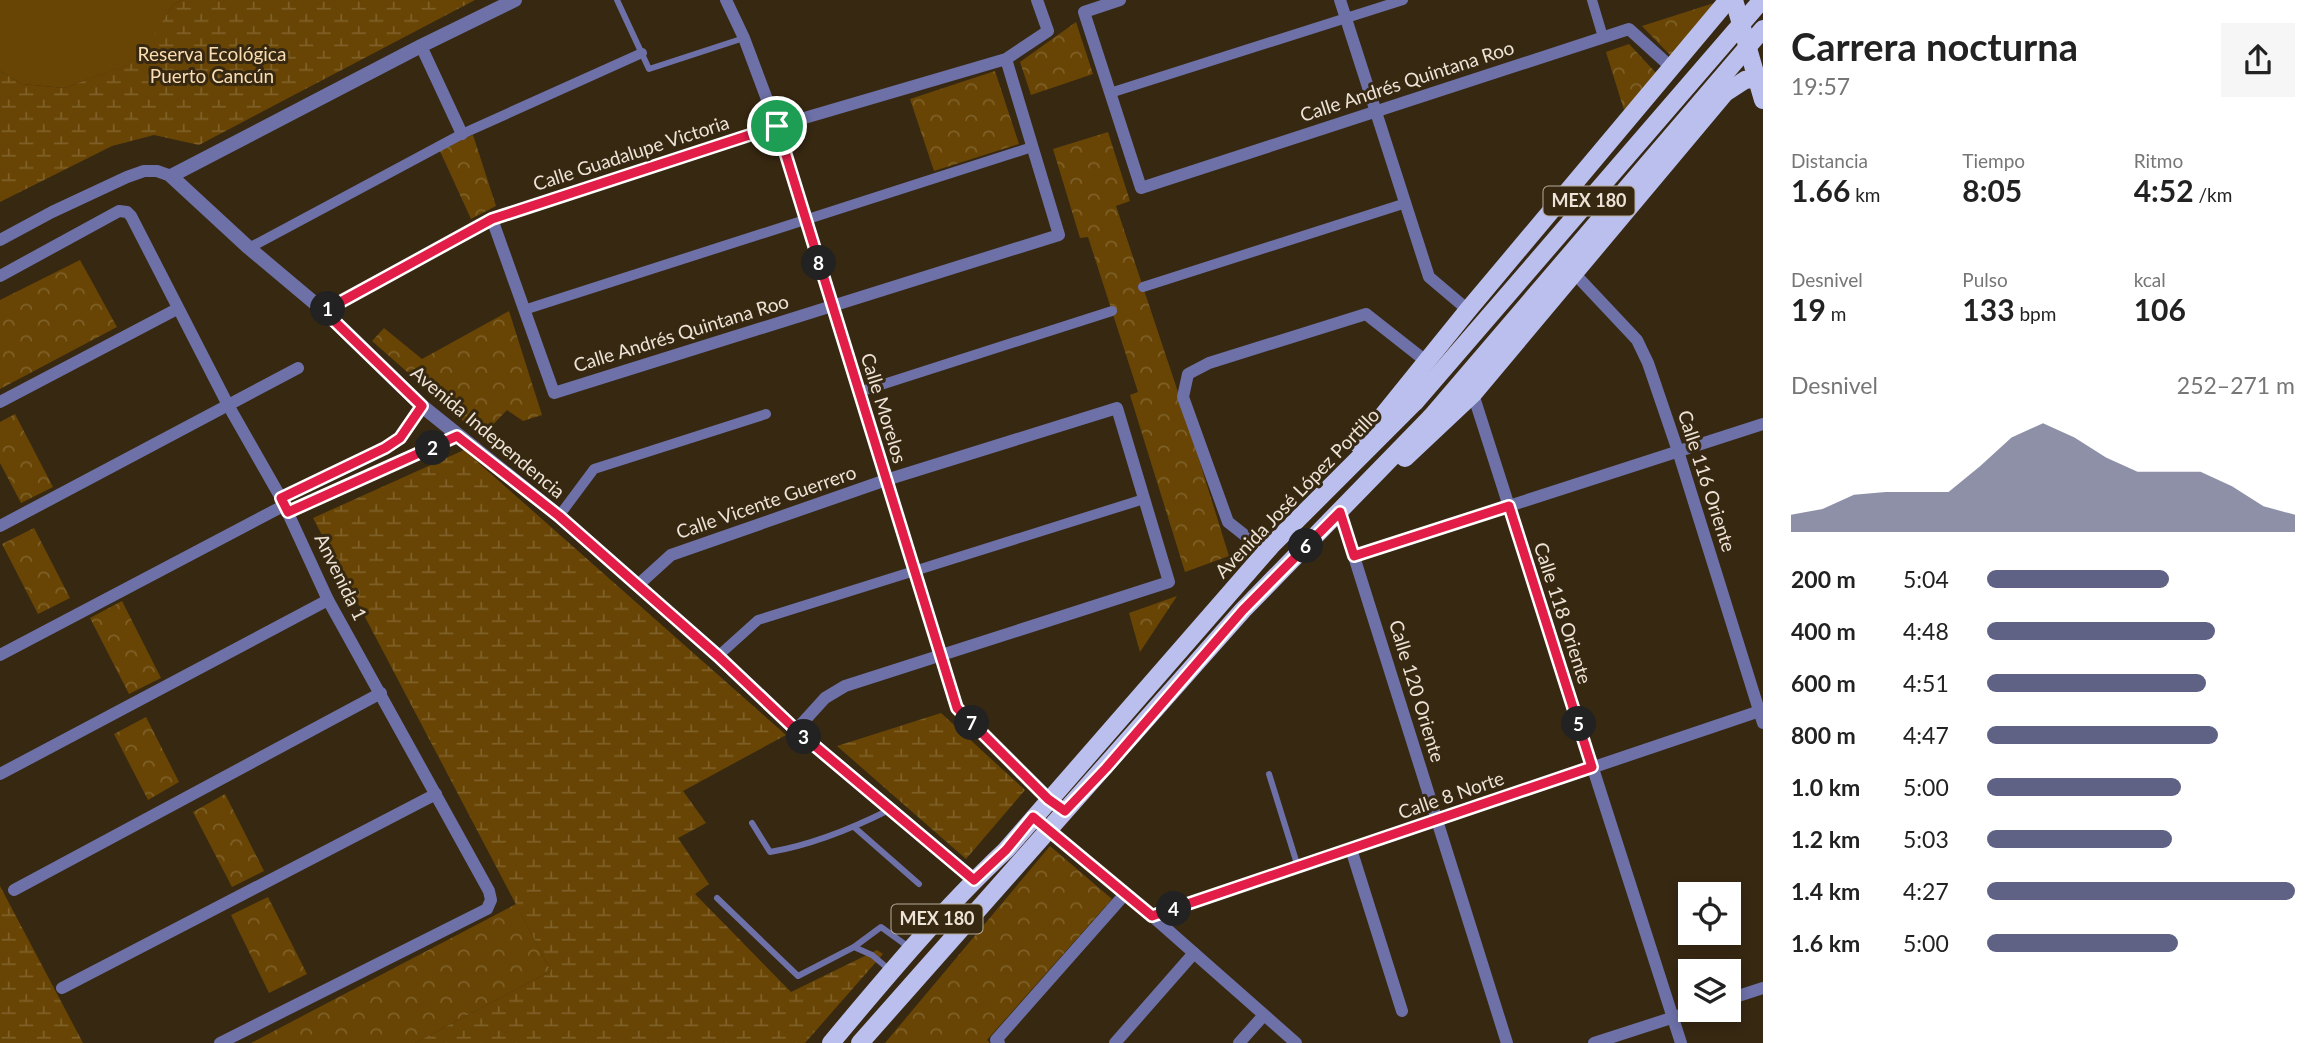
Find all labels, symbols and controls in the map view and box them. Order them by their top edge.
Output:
text: Carrera nocturna [1791,23,2078,69]
button: share [2221,23,2295,97]
street label: Calle Andrés Quintana Roo [1297,35,1517,126]
park label: Reserva Ecológica Puerto Cancún [138,42,286,87]
text: 19:57 [1791,72,1850,100]
pin [747,96,807,156]
icon: arrive [758,107,796,145]
street label: Calle Guadalupe Victoria [530,110,732,195]
text: Distancia [1791,149,1868,172]
text: Tiempo [1962,149,2025,172]
text: Ritmo [2134,149,2183,172]
text: 1.66 [1791,172,1850,208]
text: 8:05 [1962,172,2022,208]
text: 4:52 [2134,172,2194,208]
text: km [1850,183,1880,206]
text: /km [2194,183,2232,206]
road number: MEX 180 [1544,186,1634,216]
pin: 8 [802,246,836,280]
text: 8 [813,251,824,274]
text: Desnivel [1791,268,1863,291]
text: Pulso [1962,268,2008,291]
text: kcal [2134,268,2166,291]
street label: Calle Andrés Quintana Roo [570,289,791,376]
text: 19 [1791,291,1826,327]
text: 133 [1962,291,2015,327]
text: 106 [2134,291,2186,327]
pin: 1 [310,292,346,326]
text: 1 [322,297,333,320]
text: m [1826,302,1846,325]
text: bpm [2015,302,2056,325]
street label: Calle Morelos [857,350,912,466]
street label: Avenida Independencia [407,360,570,503]
text: Desnivel [1791,371,1878,399]
text: 252–271 m [2177,371,2295,399]
street label: Avenida José López Portillo [1210,403,1384,582]
street label: Calle 116 Oriente [1674,407,1741,555]
pin: 2 [416,430,450,466]
text: 2 [427,436,438,459]
street label: Calle Vicente Guerrero [673,460,859,543]
pin: 6 [1288,528,1324,564]
street label: Anvenida 1 [311,530,372,624]
text: 6 [1300,534,1311,557]
street label: Calle 118 Oriente [1530,539,1597,687]
text: 200 m [1791,565,1856,593]
text: 5:04 [1903,565,1949,593]
street label: Calle 120 Oriente [1385,617,1450,765]
text: 400 m [1791,617,1856,645]
text: 4:48 [1903,617,1949,645]
text: 600 m [1791,669,1856,697]
text: 4:51 [1903,669,1949,697]
pin: 7 [954,706,990,740]
pin: 5 [1562,706,1596,742]
text: 7 [966,711,977,734]
text: 5 [1573,712,1584,735]
pin: 3 [786,720,822,754]
text: 800 m [1791,721,1856,749]
text: 4:47 [1903,721,1949,749]
text: 3 [798,725,809,748]
street label: Calle 8 Norte [1395,766,1507,823]
text: 1.0 km [1791,773,1860,801]
text: 5:00 [1903,773,1949,801]
text: 1.2 km [1791,825,1860,853]
text: 5:03 [1903,825,1949,853]
text: 1.4 km [1791,877,1860,905]
text: 4:27 [1903,877,1949,905]
map controls [1678,882,1741,1022]
button: locate [1678,882,1741,945]
pin: 4 [1156,892,1192,926]
text: 4 [1168,897,1179,920]
road number: MEX 180 [892,904,982,934]
text: 1.6 km [1791,929,1860,957]
text: 5:00 [1903,929,1949,957]
button: layers [1678,959,1741,1022]

